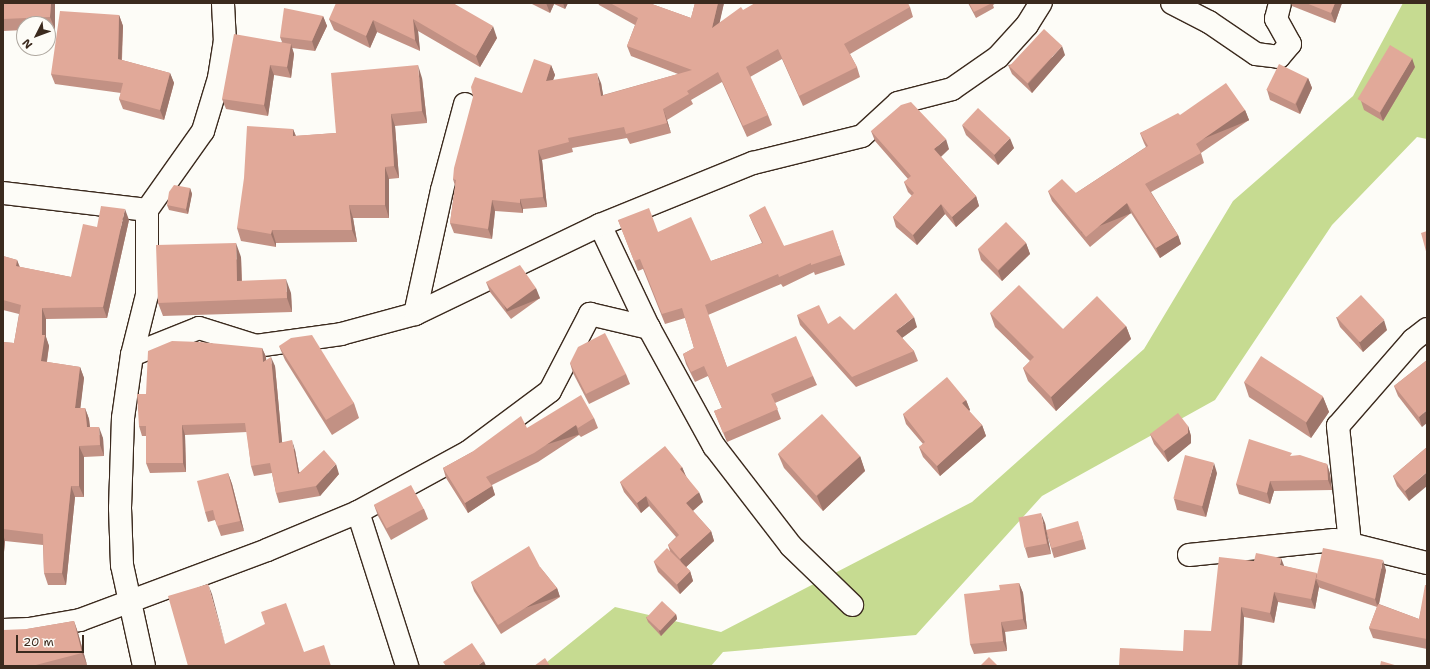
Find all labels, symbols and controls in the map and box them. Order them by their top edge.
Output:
north arrow [16,16,56,56]
text: N [19,35,36,52]
scale bar [18,627,86,653]
text: 20 m [23,634,54,650]

